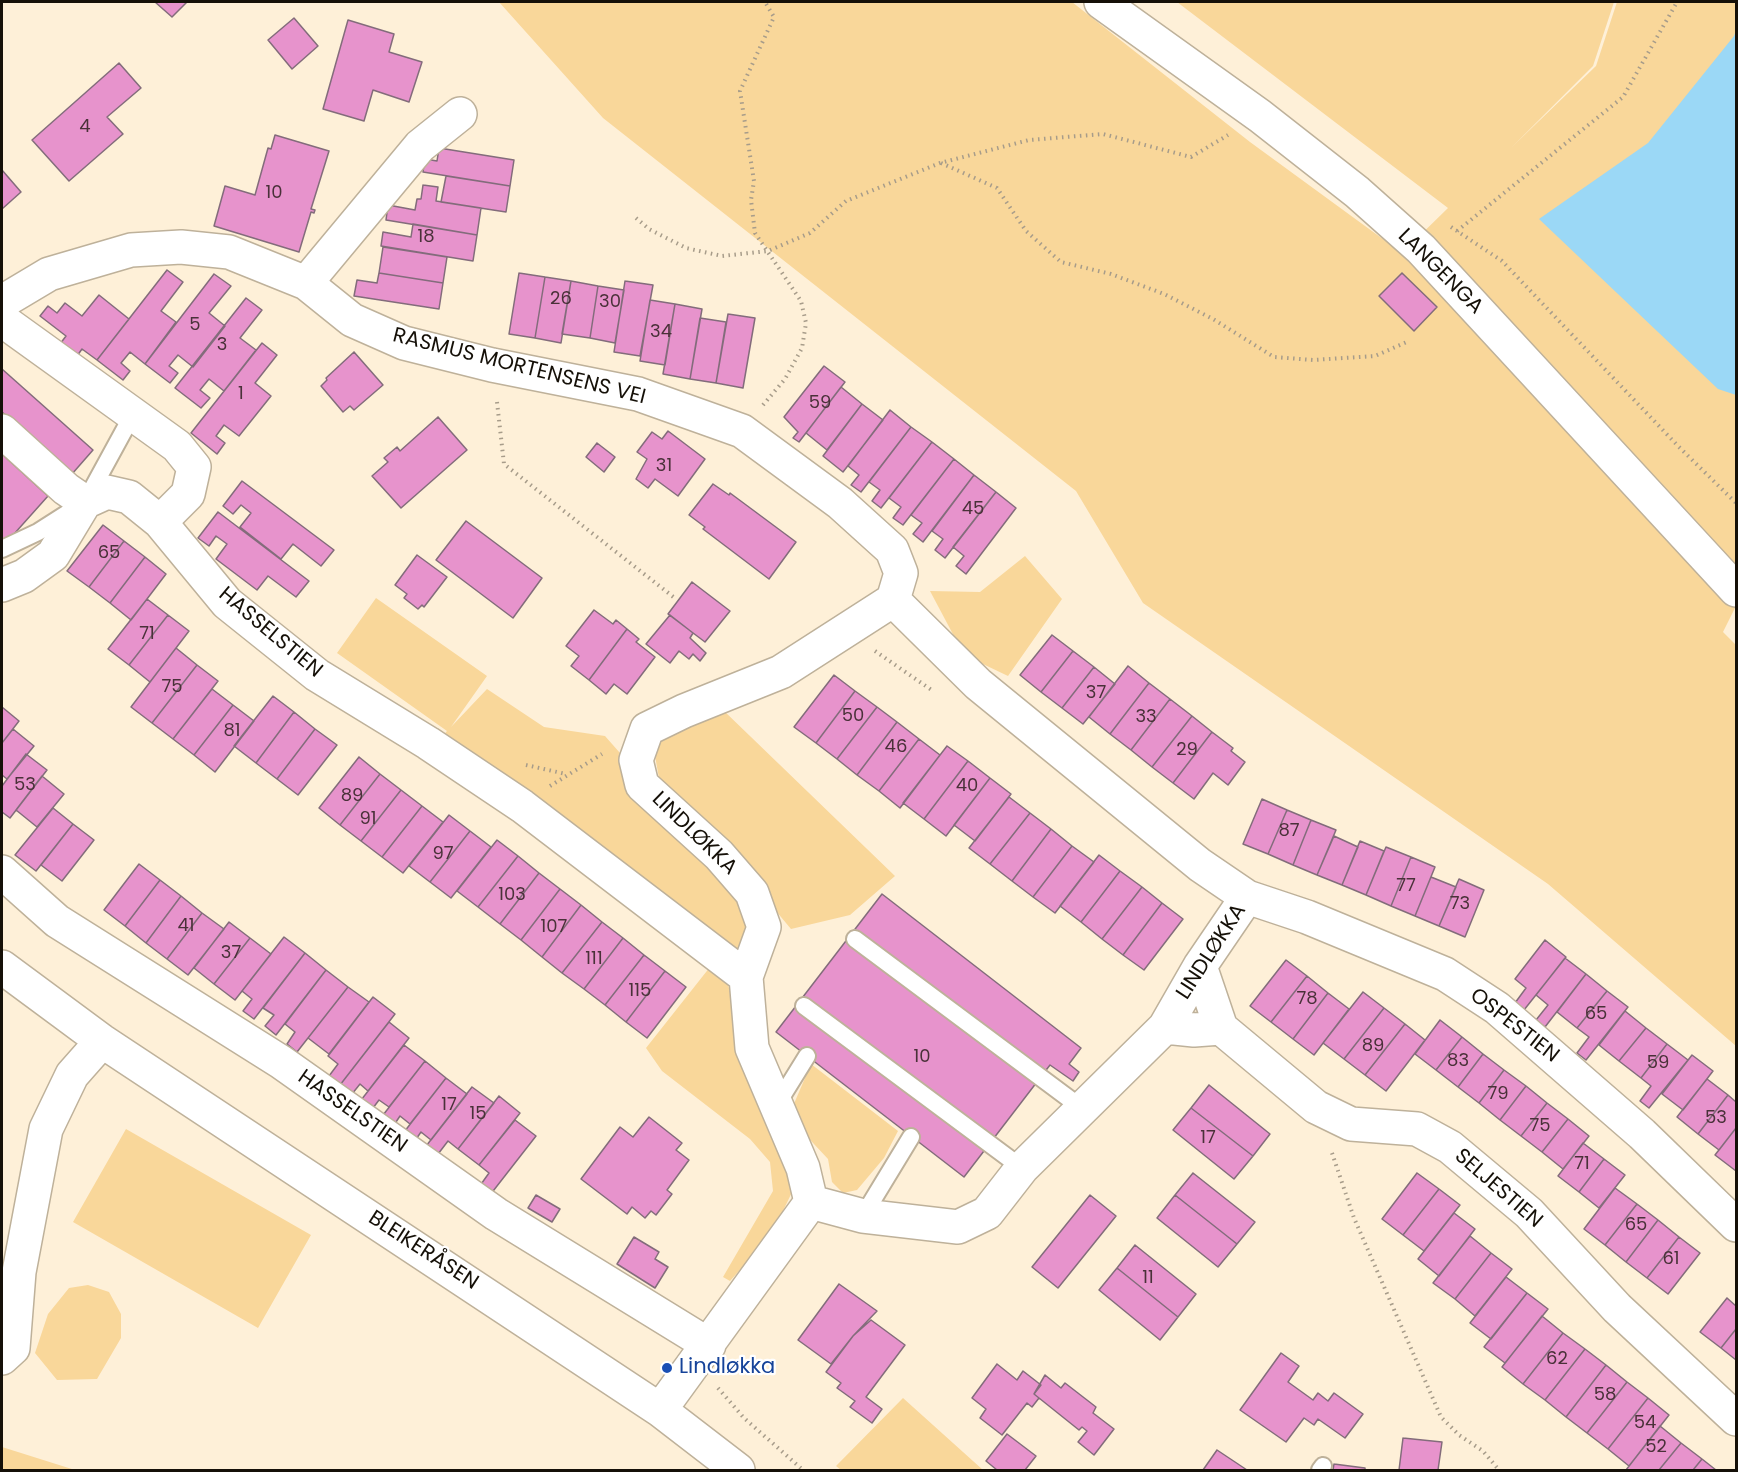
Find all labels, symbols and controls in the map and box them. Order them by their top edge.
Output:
house number: 4 [79,116,91,138]
house number: 10 [265,182,283,204]
street label: LANGENGA [1392,224,1488,320]
house number: 18 [417,226,435,248]
house number: 26 [550,288,572,310]
house number: 30 [599,291,621,313]
house number: 5 [189,314,201,336]
house number: 34 [650,321,672,343]
street label: RASMUS MORTENSENS VEI [390,323,648,411]
house number: 3 [217,334,227,356]
house number: 1 [238,383,244,405]
house number: 59 [809,392,831,414]
house number: 31 [656,455,672,477]
house number: 45 [962,498,984,520]
house number: 65 [98,542,120,564]
street label: HASSELSTIEN [213,582,327,684]
house number: 71 [139,623,155,645]
house number: 75 [161,676,183,698]
house number: 37 [1086,682,1106,704]
house number: 50 [842,705,864,727]
house number: 33 [1135,706,1157,728]
house number: 81 [223,720,241,742]
house number: 46 [885,736,907,758]
house number: 29 [1176,739,1198,761]
house number: 53 [14,774,36,796]
house number: 40 [956,775,978,797]
house number: 89 [341,785,363,807]
street label: LINDLØKKA [646,787,742,881]
house number: 91 [359,808,377,830]
house number: 87 [1278,820,1300,842]
house number: 97 [432,843,454,865]
house number: 77 [1396,875,1416,897]
house number: 103 [498,884,526,906]
house number: 73 [1450,893,1470,915]
street label: LINDLØKKA [1172,900,1252,1004]
house number: 41 [177,915,195,937]
house number: 107 [541,916,567,938]
house number: 37 [221,942,241,964]
house number: 111 [585,948,603,970]
house number: 115 [629,980,651,1002]
street label: OSPESTIEN [1464,983,1564,1069]
house number: 78 [1296,988,1318,1010]
house number: 65 [1585,1003,1607,1025]
house number: 89 [1362,1035,1384,1057]
house number: 10 [913,1046,931,1068]
house number: 83 [1447,1050,1469,1072]
house number: 59 [1647,1052,1669,1074]
street label: HASSELSTIEN [293,1065,411,1159]
house number: 79 [1487,1083,1509,1105]
house number: 17 [441,1094,457,1116]
house number: 15 [469,1103,487,1125]
house number: 53 [1705,1107,1727,1129]
house number: 75 [1529,1115,1551,1137]
house number: 17 [1200,1127,1216,1149]
street label: SELJESTIEN [1449,1144,1547,1234]
house number: 71 [1574,1153,1590,1175]
street label: BLEIKERÅSEN [363,1206,483,1296]
house number: 65 [1625,1214,1647,1236]
house number: 61 [1662,1248,1680,1270]
house number: 11 [1142,1267,1154,1289]
house number: 62 [1546,1348,1568,1370]
place label: Lindløkka [679,1355,775,1381]
marker: Lindløkka [660,1361,674,1375]
house number: 58 [1594,1384,1616,1406]
house number: 54 [1634,1412,1656,1434]
house number: 52 [1645,1436,1667,1458]

